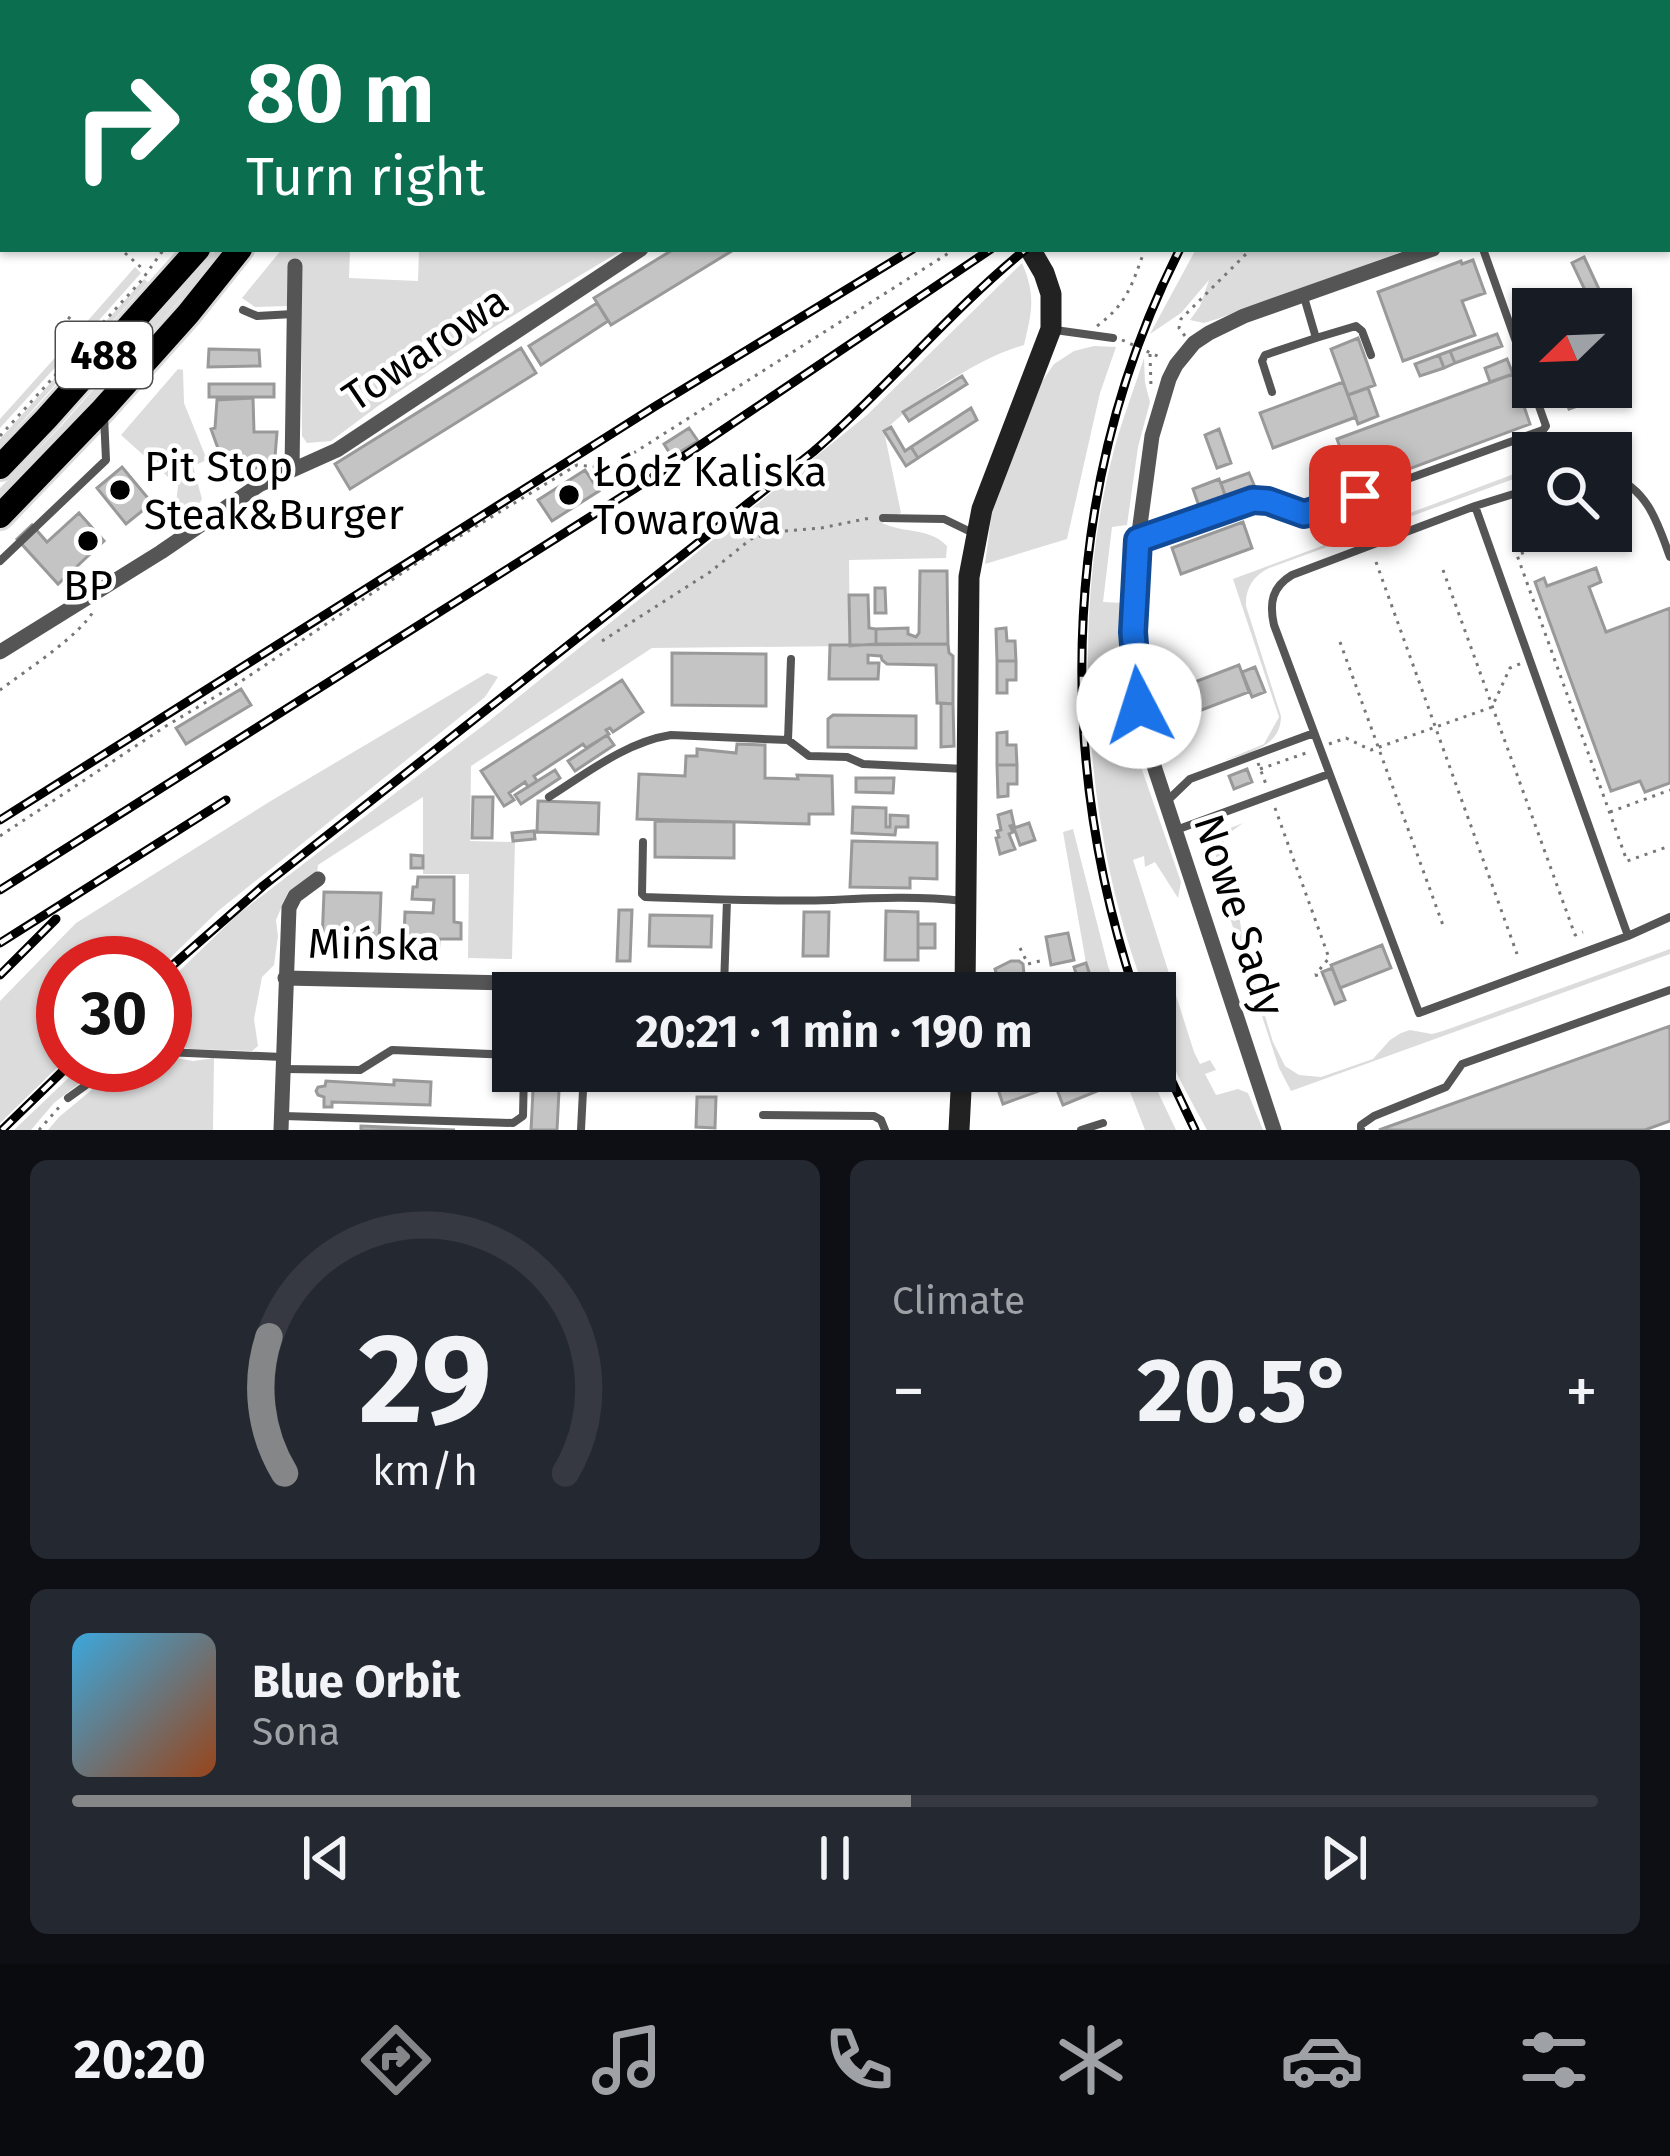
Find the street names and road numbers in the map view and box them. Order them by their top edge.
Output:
street label: Towarowa [334,275,518,422]
road number: 488 [56,322,152,388]
street label: Nowe Sady [1183,808,1295,1023]
street label: Mińska [307,919,441,971]

